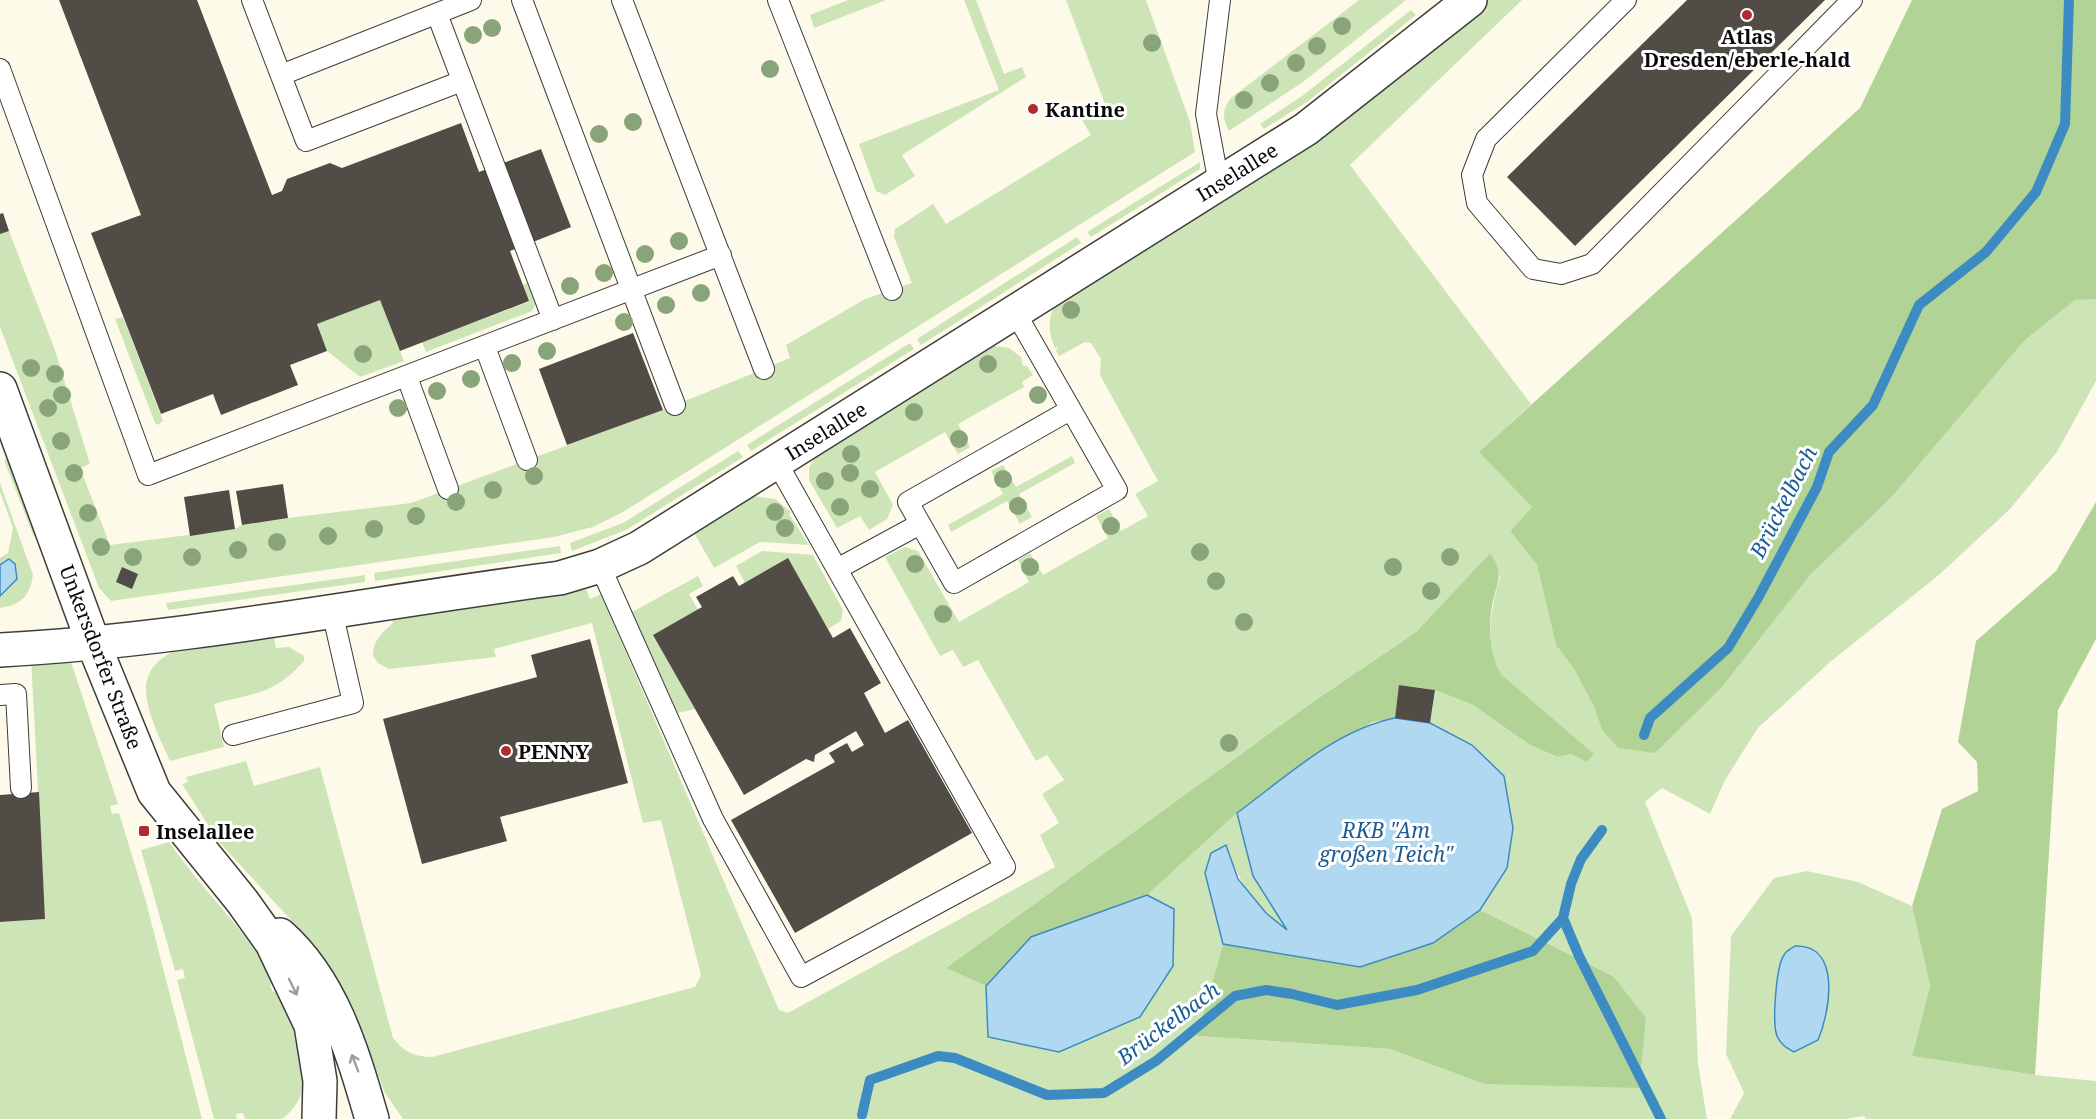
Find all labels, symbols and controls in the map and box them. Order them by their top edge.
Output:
marker: Atlas Dresden/eberle-hald [1740,8,1754,22]
place label: Atlas Dresden/eberle-hald [1644,23,1850,73]
place label: Kantine [1045,96,1125,123]
marker: Kantine [1026,102,1040,116]
street label: Inselallee [1191,136,1283,208]
street label: Inselallee [780,395,872,467]
water label: Brückelbach [1743,441,1823,563]
street label: Unkersdorfer Straße [53,561,149,753]
place label: PENNY [518,738,589,765]
marker: PENNY [499,744,513,758]
water label: RKB "Am großen Teich" [1318,816,1455,868]
place label: Inselallee [156,818,254,845]
marker: Inselallee [137,824,151,838]
water label: Brückelbach [1110,975,1225,1071]
one-way arrow [288,978,300,996]
one-way arrow [349,1054,360,1073]

